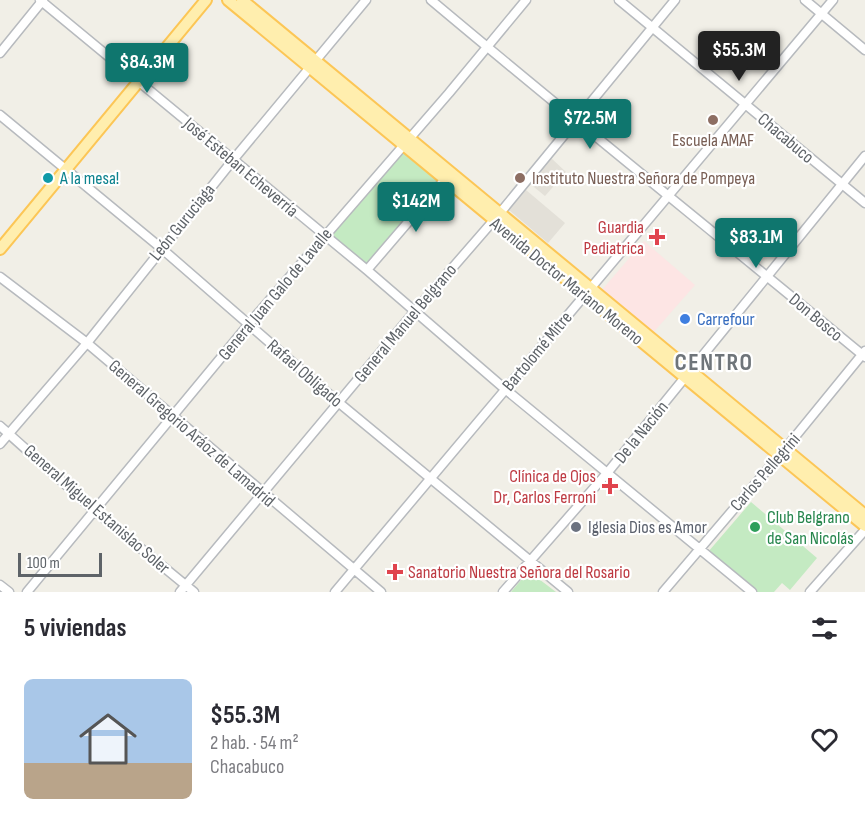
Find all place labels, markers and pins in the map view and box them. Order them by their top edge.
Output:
pin: $55.3M [690,31,788,82]
pin: $84.3M [98,43,196,94]
pin: $72.5M [541,99,639,150]
marker: Escuela AMAF [706,113,720,127]
place label: Escuela AMAF [672,130,754,151]
place label: A la mesa! [59,168,119,189]
place label: Instituto Nuestra Señora de Pompeya [532,168,755,189]
marker: A la mesa! [41,171,55,185]
marker: Instituto Nuestra Señora de Pompeya [513,171,527,185]
pin: $142M [374,182,458,233]
place label: Guardia Pediatrica [583,217,644,259]
pin: $83.1M [707,218,805,269]
marker: Guardia Pediatrica [648,228,666,246]
place label: Carrefour [697,309,755,330]
marker: Carrefour [678,312,692,326]
place label: Clínica de Ojos Dr, Carlos Ferroni [493,466,596,508]
marker: Clínica de Ojos Dr, Carlos Ferroni [601,477,619,495]
place label: Club Belgrano de San Nicolás [767,507,854,549]
place label: Iglesia Dios es Amor [588,517,707,538]
marker: Iglesia Dios es Amor [569,520,583,534]
marker: Club Belgrano de San Nicolás [748,520,762,534]
place label: Sanatorio Nuestra Señora del Rosario [408,562,630,583]
marker: Sanatorio Nuestra Señora del Rosario [386,563,404,581]

